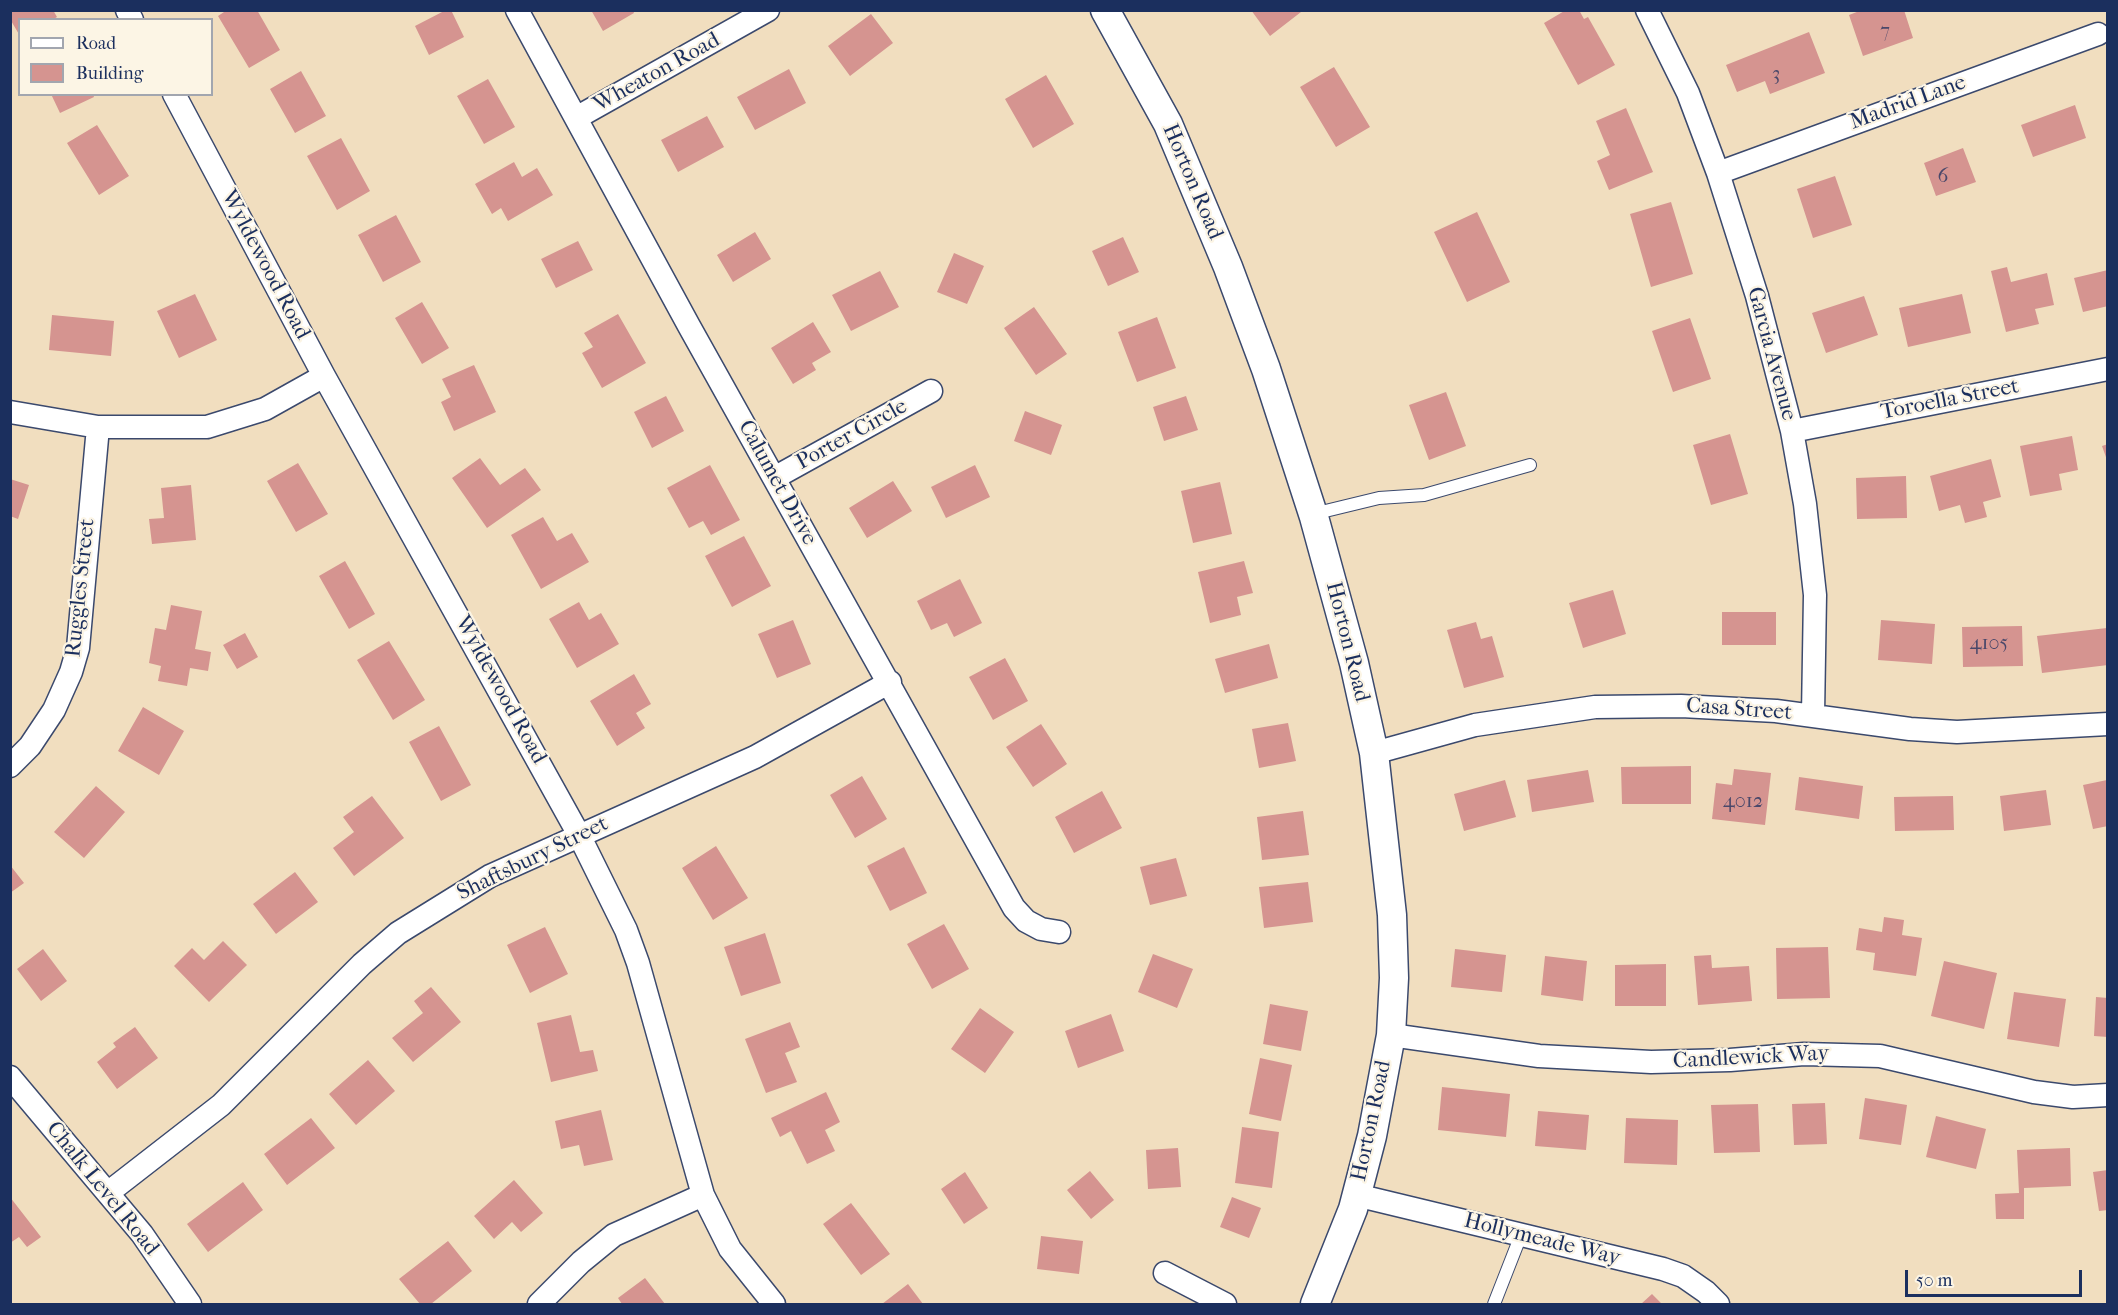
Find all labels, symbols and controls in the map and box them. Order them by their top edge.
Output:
legend [18,18,213,96]
house number: 7 [1880,20,1890,44]
street label: Wheaton Road [589,27,725,119]
text: Road [76,33,116,54]
text: Building [76,63,143,84]
house number: 3 [1772,63,1780,87]
street label: Madrid Lane [1846,70,1970,136]
street label: Horton Road [1156,120,1228,244]
house number: 6 [1938,165,1948,189]
street label: Wyldewood Road [215,186,315,344]
street label: Garcia Avenue [1741,284,1801,424]
street label: Toroella Street [1879,374,2021,426]
street label: Porter Circle [792,394,912,476]
street label: Calumet Drive [732,416,822,550]
street label: Ruggles Street [61,517,101,659]
street label: Horton Road [1319,579,1375,705]
street label: Wyldewood Road [448,611,552,769]
house number: 4105 [1970,632,2008,656]
street label: Casa Street [1685,693,1793,727]
house number: 4012 [1723,790,1763,814]
street label: Shaftsbury Street [453,811,613,907]
street label: Candlewick Way [1672,1041,1830,1075]
street label: Horton Road [1346,1058,1398,1184]
street label: Chalk Level Road [40,1117,164,1261]
street label: Hollymeade Way [1461,1208,1623,1272]
scale bar [1908,1258,2085,1296]
text: 50 m [1916,1270,1952,1291]

